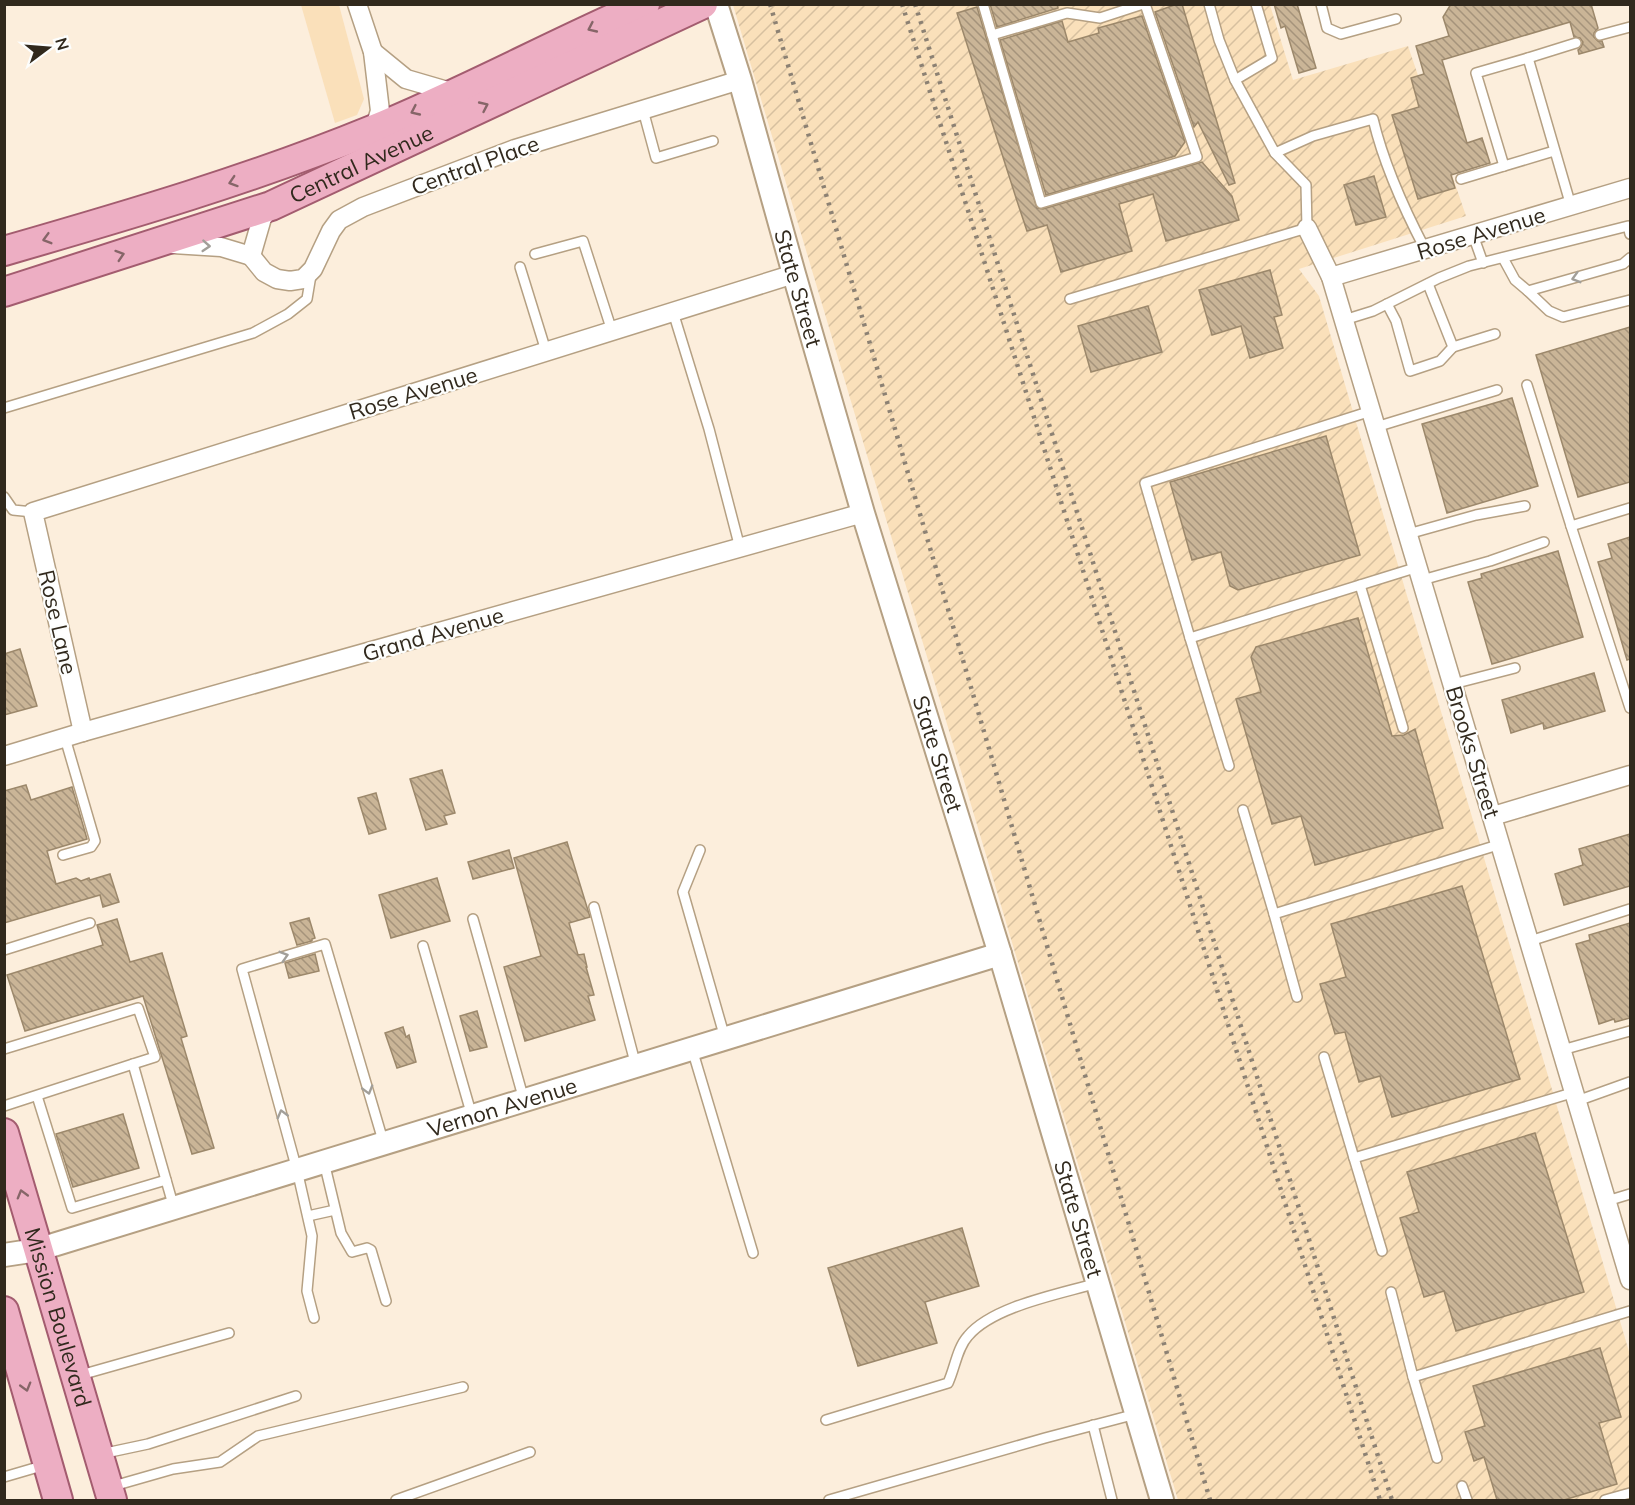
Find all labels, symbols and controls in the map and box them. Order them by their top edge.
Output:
north arrow [18,18,78,78]
one-way arrow [587,21,598,33]
text: N [51,35,74,52]
one-way arrow [478,102,489,114]
one-way arrow [410,103,421,115]
street label: Central Avenue [285,118,438,209]
street label: Central Place [407,129,543,201]
one-way arrow [229,174,239,187]
street label: Rose Avenue [1413,200,1549,266]
street label: State Street [768,226,828,351]
one-way arrow [42,232,53,244]
one-way arrow [201,239,210,252]
one-way arrow [114,250,125,262]
one-way arrow [1571,270,1581,283]
street label: Rose Avenue [345,360,481,426]
street label: Rose Lane [32,567,84,677]
street label: Grand Avenue [359,600,507,668]
street label: Brooks Street [1440,683,1506,822]
street label: State Street [907,692,969,816]
one-way arrow [278,951,289,963]
street label: Vernon Avenue [424,1071,580,1143]
one-way arrow [361,1084,373,1095]
one-way arrow [277,1109,289,1120]
street label: State Street [1048,1157,1109,1281]
one-way arrow [16,1189,29,1199]
street label: Mission Boulevard [19,1224,98,1410]
one-way arrow [19,1381,31,1392]

